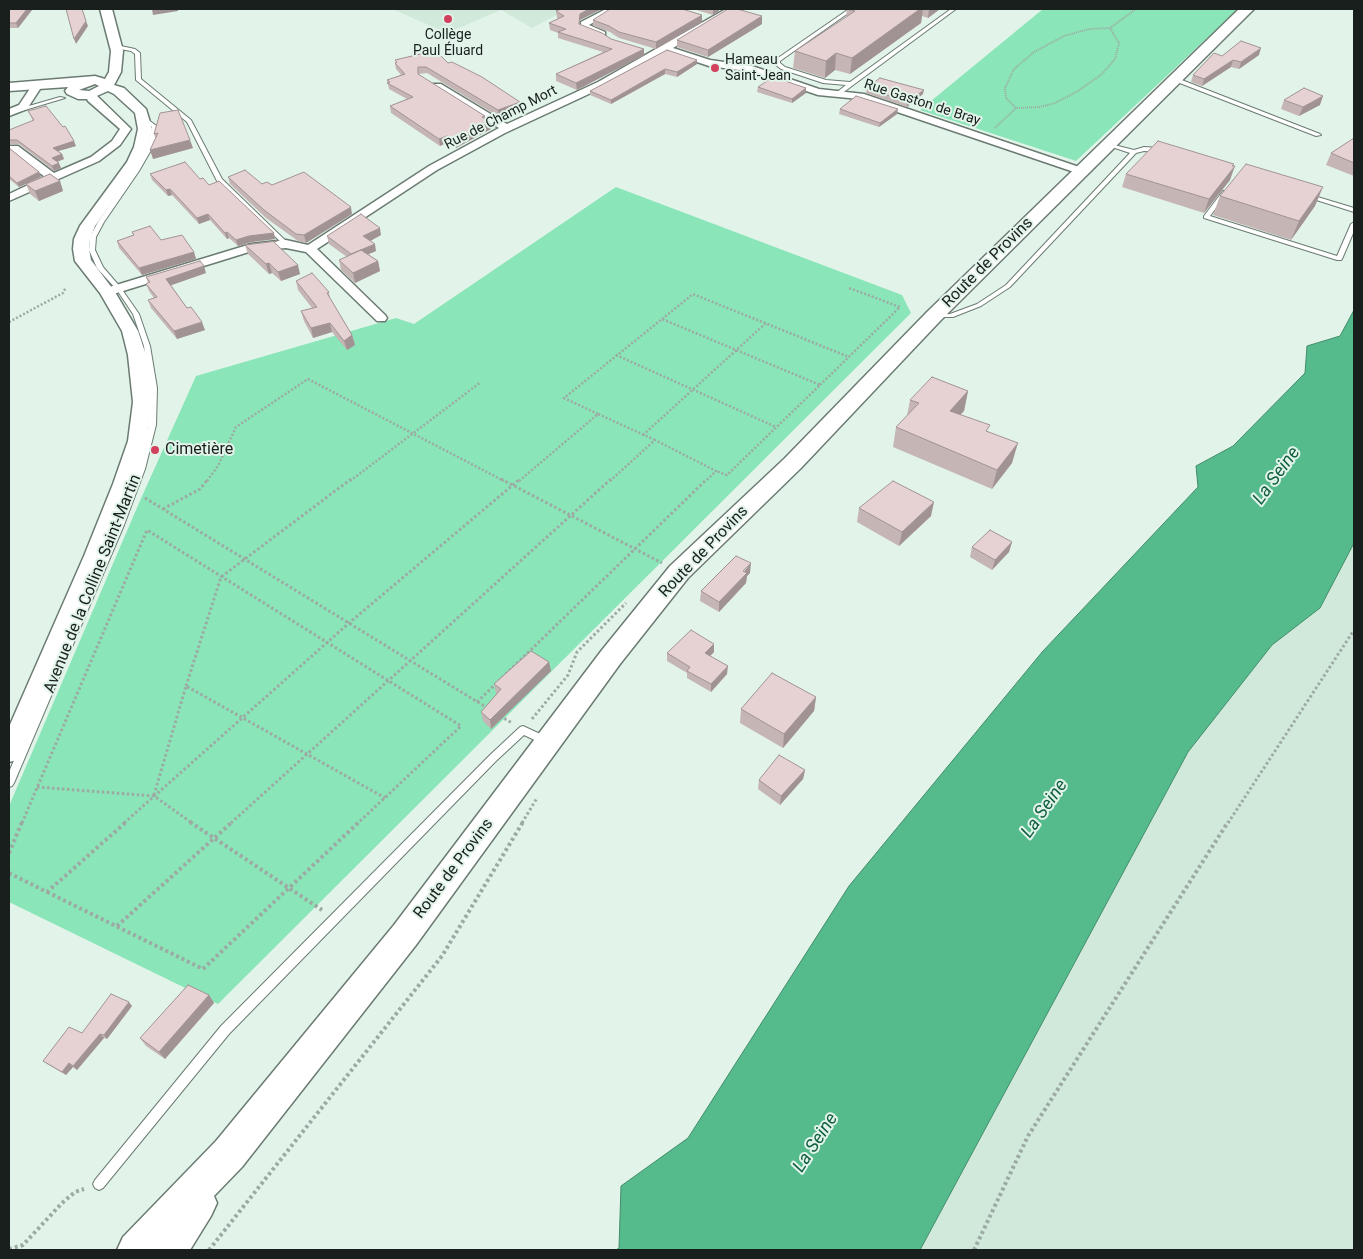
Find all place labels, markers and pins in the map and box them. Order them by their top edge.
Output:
marker: Collège Paul Éluard [442,13,454,25]
place label: Collège Paul Éluard [413,27,483,59]
place label: Hameau Saint-Jean [725,52,791,84]
marker: Hameau Saint-Jean [709,62,721,74]
place label: Cimetière [165,440,233,460]
marker: Cimetière [149,444,161,456]

